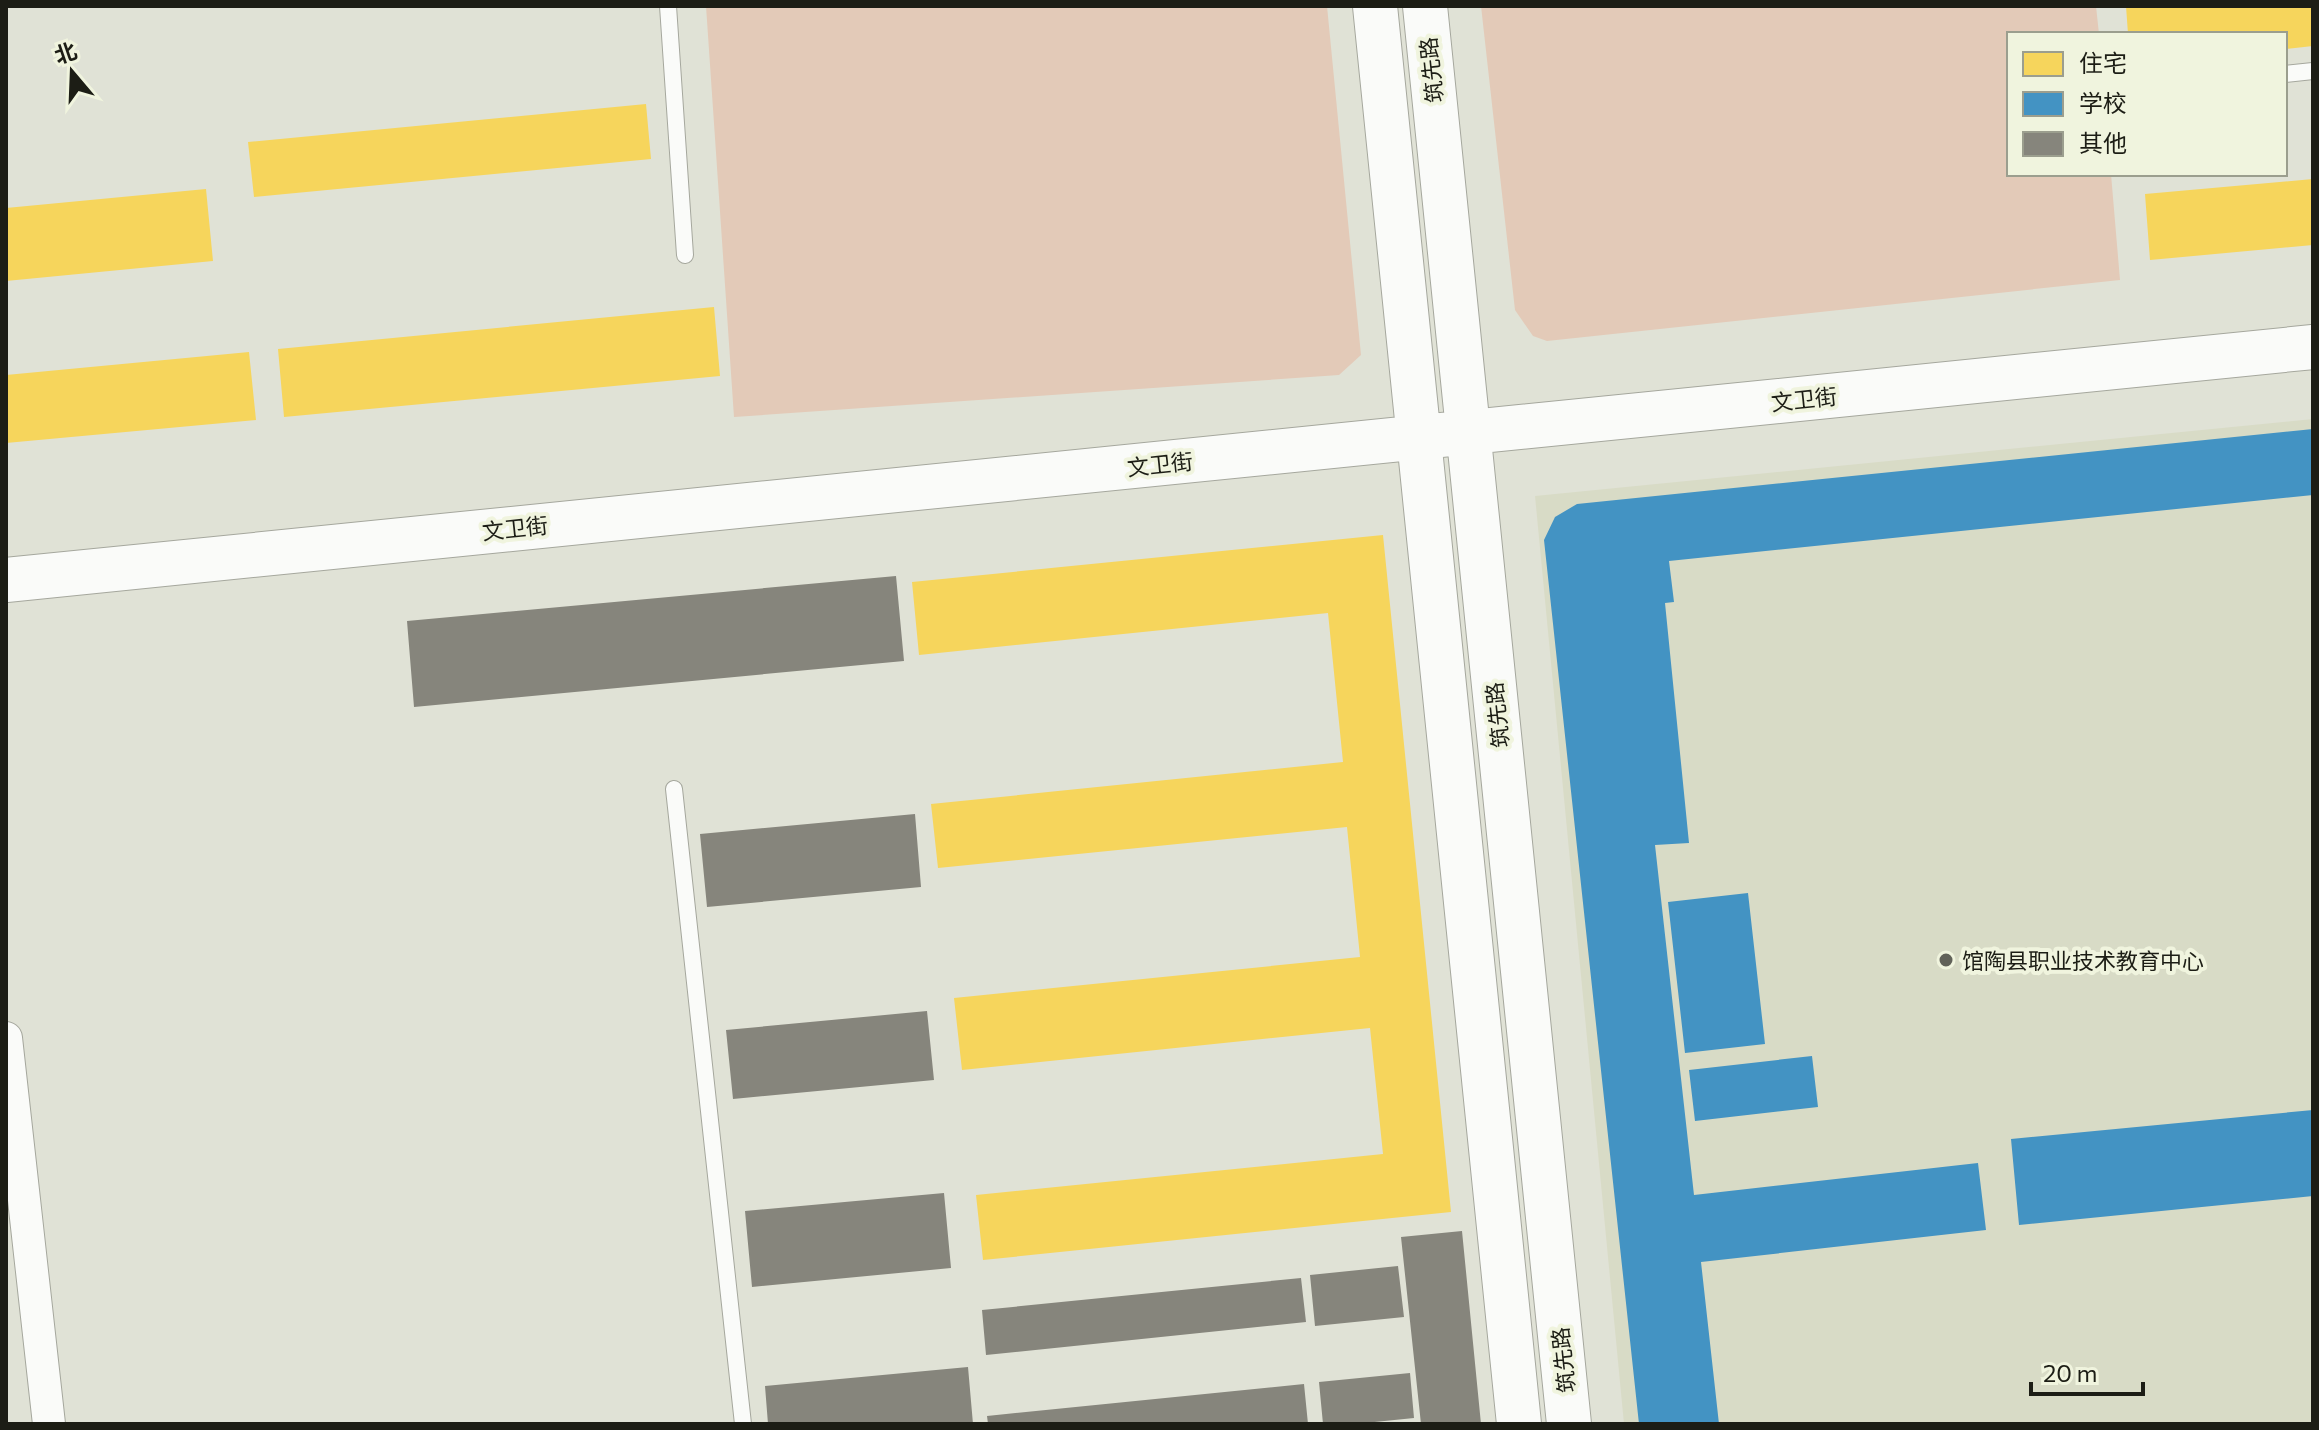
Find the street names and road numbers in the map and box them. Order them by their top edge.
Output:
street label: 筑先路 [1414,36,1448,104]
street label: 文卫街 [1770,382,1838,416]
street label: 文卫街 [1126,447,1194,481]
street label: 文卫街 [481,511,549,545]
street label: 筑先路 [1480,681,1514,749]
street label: 筑先路 [1546,1326,1580,1394]

